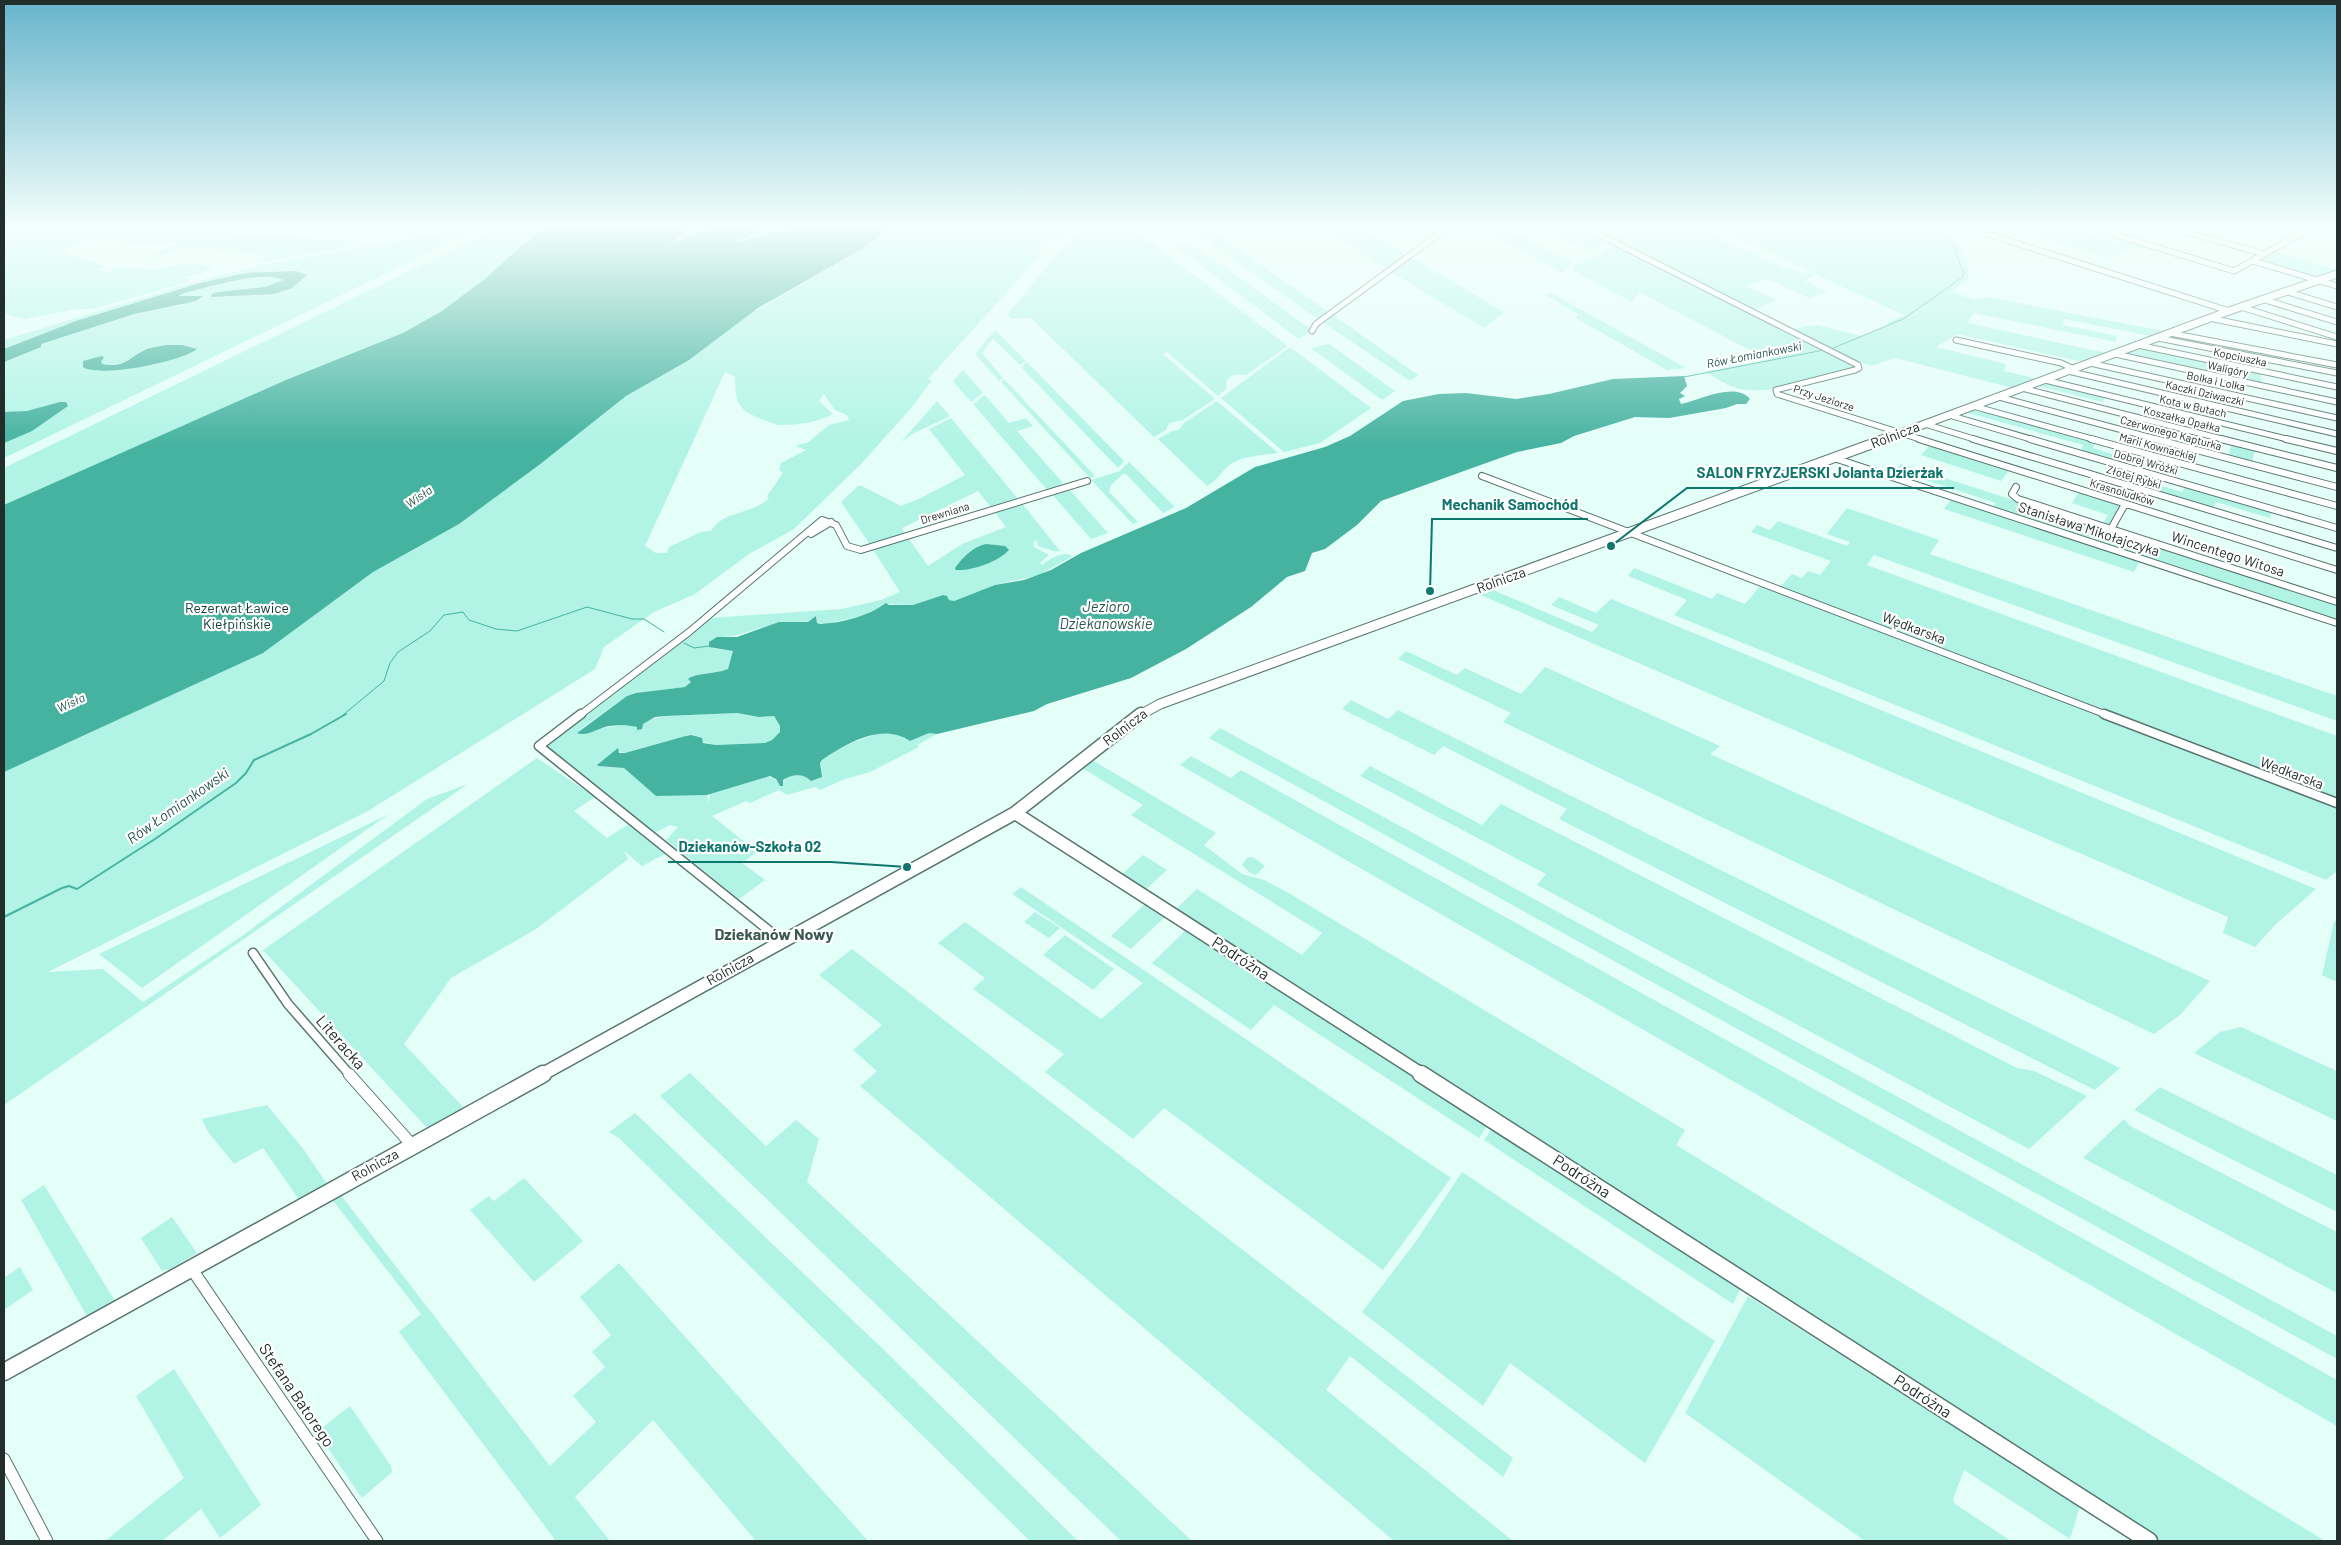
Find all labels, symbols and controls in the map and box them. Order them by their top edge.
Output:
water label: Rów Łomiankowski [1705,338,1803,370]
street label: Kopciuszka [2212,345,2268,369]
street label: Waligóry [2207,358,2250,379]
street label: Bolka i Lolka [2186,368,2247,393]
street label: Kaczki Dziwaczki [2164,377,2246,408]
street label: Przy Jeziorze [1792,382,1856,414]
street label: Kota w Butach [2158,391,2228,420]
street label: Koszałka Opałka [2142,403,2222,434]
street label: Czerwonego Kapturka [2119,413,2223,452]
street label: Rolnicza [1868,417,1922,452]
street label: Marii Kownackiej [2118,430,2198,463]
street label: Dobrej Wróżki [2113,446,2180,477]
callout: SALON FRYZJERSKI Jolanta Dzierżak [1687,458,1954,488]
street label: Złotej Rybki [2105,462,2163,491]
text: SALON FRYZJERSKI Jolanta Dzierżak [1697,463,1943,481]
street label: Krasnoludków [2088,476,2156,508]
water label: Wisła [402,482,434,510]
callout: Mechanik Samochód [1432,489,1588,519]
text: Mechanik Samochód [1442,495,1578,513]
street label: Stanisława Mikołajczyka [2016,498,2162,559]
street label: Drewniana [919,499,971,526]
street label: Wincentego Witosa [2169,527,2287,580]
street label: Rolnicza [1474,563,1528,596]
water label: Jezioro Dziekanowskie [1059,597,1153,632]
park label: Rezerwat Ławice Kiełpińskie [185,599,289,632]
street label: Wędkarska [1880,608,1948,647]
water label: Wisła [54,690,87,715]
street label: Rolnicza [1099,704,1150,749]
street label: Wędkarska [2258,753,2326,792]
water label: Rów Łomiankowski [123,763,232,847]
callout: Dziekanów-Szkoła 02 [668,832,831,862]
text: Dziekanów-Szkoła 02 [678,837,822,855]
district label: Dziekanów Nowy [714,924,834,943]
street label: Podróżna [1209,932,1274,983]
street label: Rolnicza [703,949,756,988]
street label: Literacka [313,1011,370,1073]
street label: Rolnicza [348,1145,401,1184]
street label: Podróżna [1550,1150,1615,1201]
street label: Stefana Batorego [256,1339,339,1450]
street label: Podróżna [1891,1370,1956,1421]

